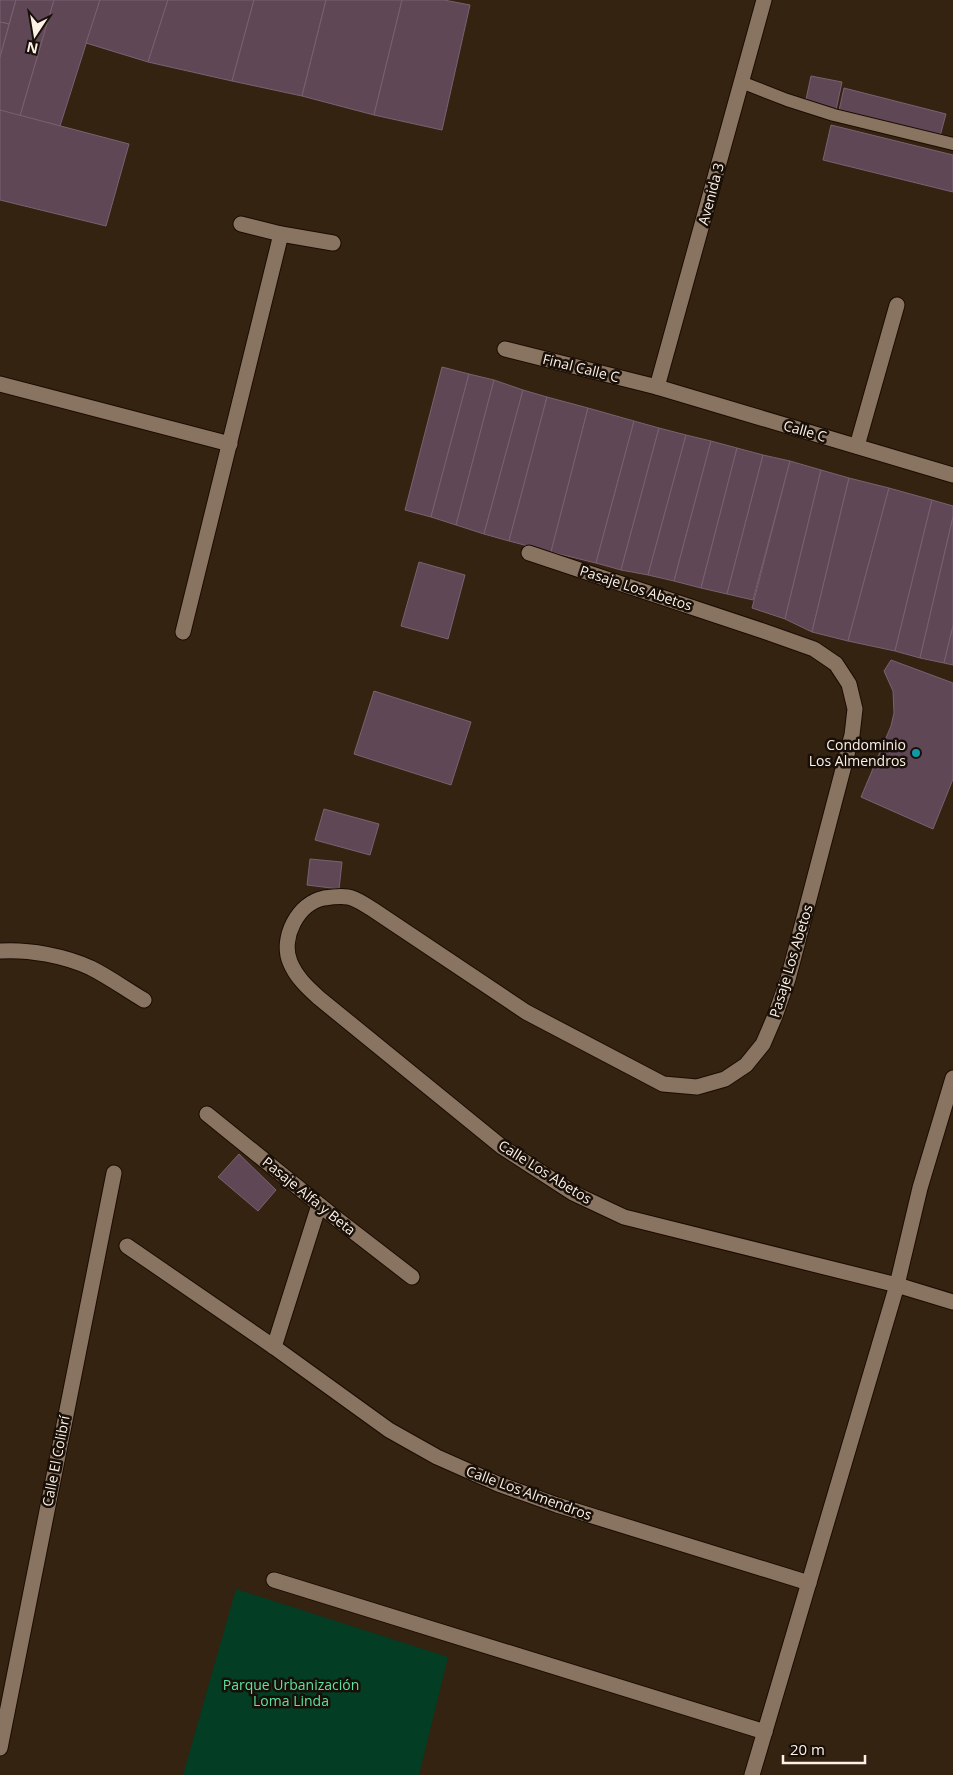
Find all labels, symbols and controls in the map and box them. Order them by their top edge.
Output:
north arrow [10,10,60,60]
text: N [25,38,40,59]
street label: Avenida 3 [693,161,728,227]
street label: Final Calle C [541,349,622,386]
street label: Calle C [781,415,829,446]
street label: Pasaje Los Abetos [578,560,695,615]
place label: Condominio Los Almendros [809,735,906,770]
marker: Condominio Los Almendros [910,747,922,759]
street label: Pasaje Los Abetos [764,902,817,1020]
street label: Calle Los Abetos [495,1135,596,1208]
street label: Pasaje Alfa y Beta [259,1152,360,1239]
street label: Calle El Colibrí [37,1413,74,1508]
street label: Calle Los Almendros [464,1461,595,1524]
park label: Parque Urbanización Loma Linda [223,1675,359,1710]
scale bar [783,1732,866,1764]
text: 20 m [790,1739,825,1759]

